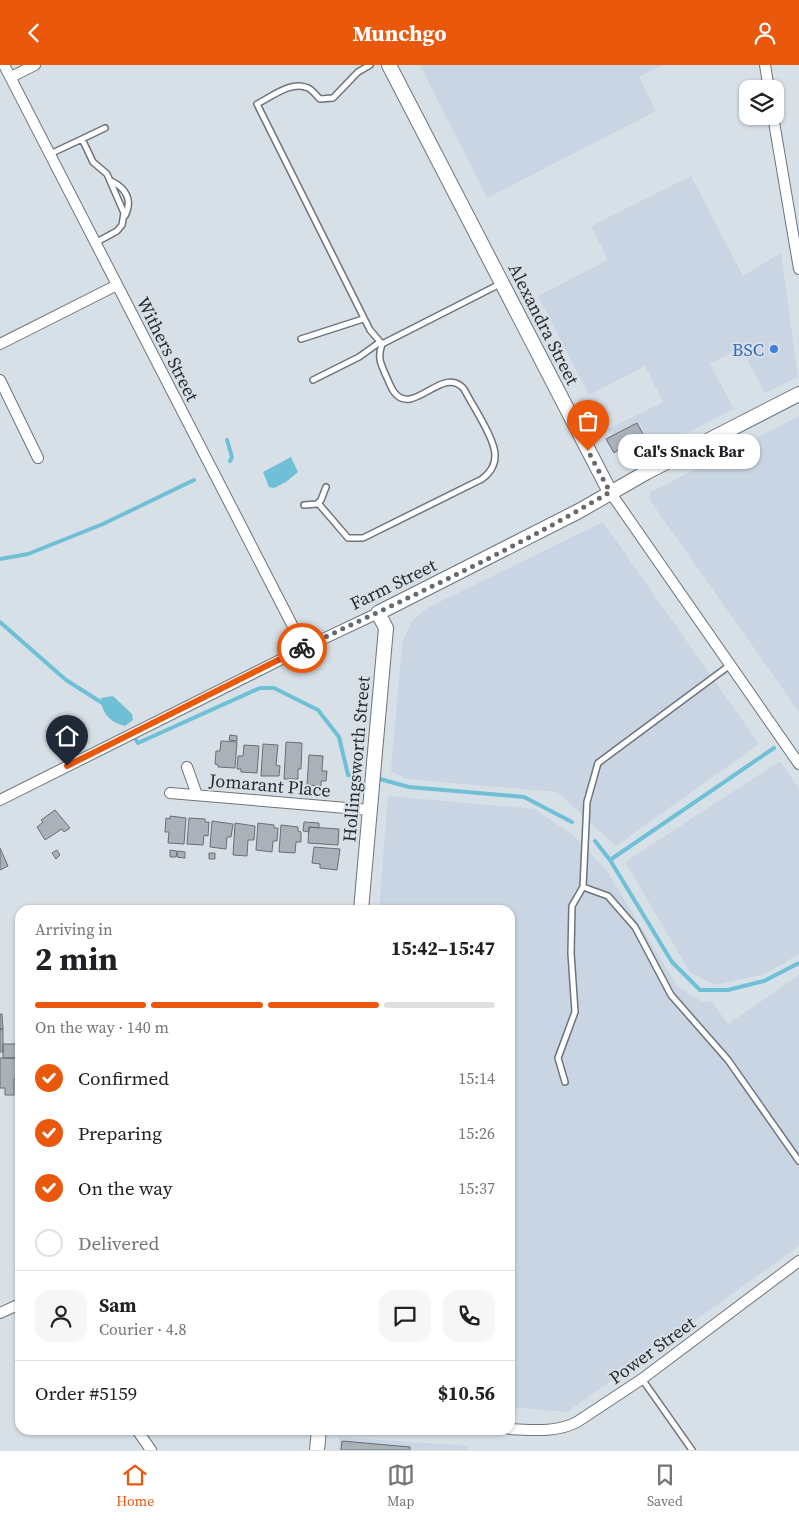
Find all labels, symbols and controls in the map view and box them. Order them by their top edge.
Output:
text: Munchgo [352,18,447,48]
icon: back [20,19,48,47]
icon: person [751,19,779,47]
map controls [739,80,784,125]
button: layers [739,80,784,125]
street label: Alexandra Street [503,259,585,389]
street label: Withers Street [131,292,205,406]
place label: BSC [732,337,764,362]
marker: BSC [768,343,780,355]
pin [567,400,609,451]
icon: bag [574,407,602,435]
callout: Cal's Snack Bar [618,433,760,469]
text: Cal's Snack Bar [633,440,745,462]
street label: Farm Street [346,552,441,616]
courier [277,623,327,673]
icon: bike [288,634,316,662]
street label: Hollingsworth Street [336,675,376,843]
pin [46,715,88,766]
icon: home [53,722,81,750]
street label: Jomarant Place [207,767,332,803]
text: Arriving in [35,918,113,940]
text: 15:42–15:47 [391,935,495,961]
text: 2 min [35,937,118,981]
text: On the way · 140 m [35,1016,169,1038]
icon: check [35,1064,63,1092]
text: Confirmed [78,1065,169,1091]
text: 15:14 [458,1067,495,1089]
icon: check [35,1119,63,1147]
text: Preparing [78,1120,162,1146]
text: 15:26 [458,1122,495,1144]
icon: check [35,1174,63,1202]
text: On the way [78,1175,173,1201]
text: 15:37 [458,1177,495,1199]
text: Delivered [78,1230,159,1256]
button: person [35,1290,87,1342]
button: chat [379,1290,431,1342]
button: phone [443,1290,495,1342]
text: Sam [99,1292,137,1318]
street label: Power Street [604,1310,700,1390]
text: Courier · 4.8 [99,1318,187,1340]
text: Order #5159 [35,1380,137,1406]
text: $10.56 [438,1380,495,1406]
tab: Home [116,1461,154,1511]
tab: Map [387,1461,415,1511]
tab: Saved [647,1461,683,1511]

